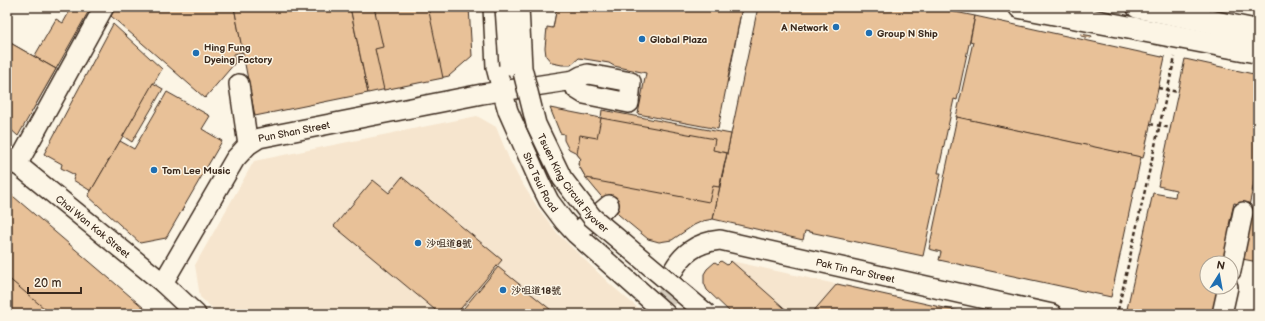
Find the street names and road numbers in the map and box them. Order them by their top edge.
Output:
street label: Pun Shan Street [257,119,331,145]
street label: Tsuen King Circuit Flyover [535,132,611,236]
street label: Sha Tsui Road [520,151,560,215]
street label: Chai Wan Kok Street [53,193,132,261]
street label: Pak Tin Par Street [815,257,896,286]

